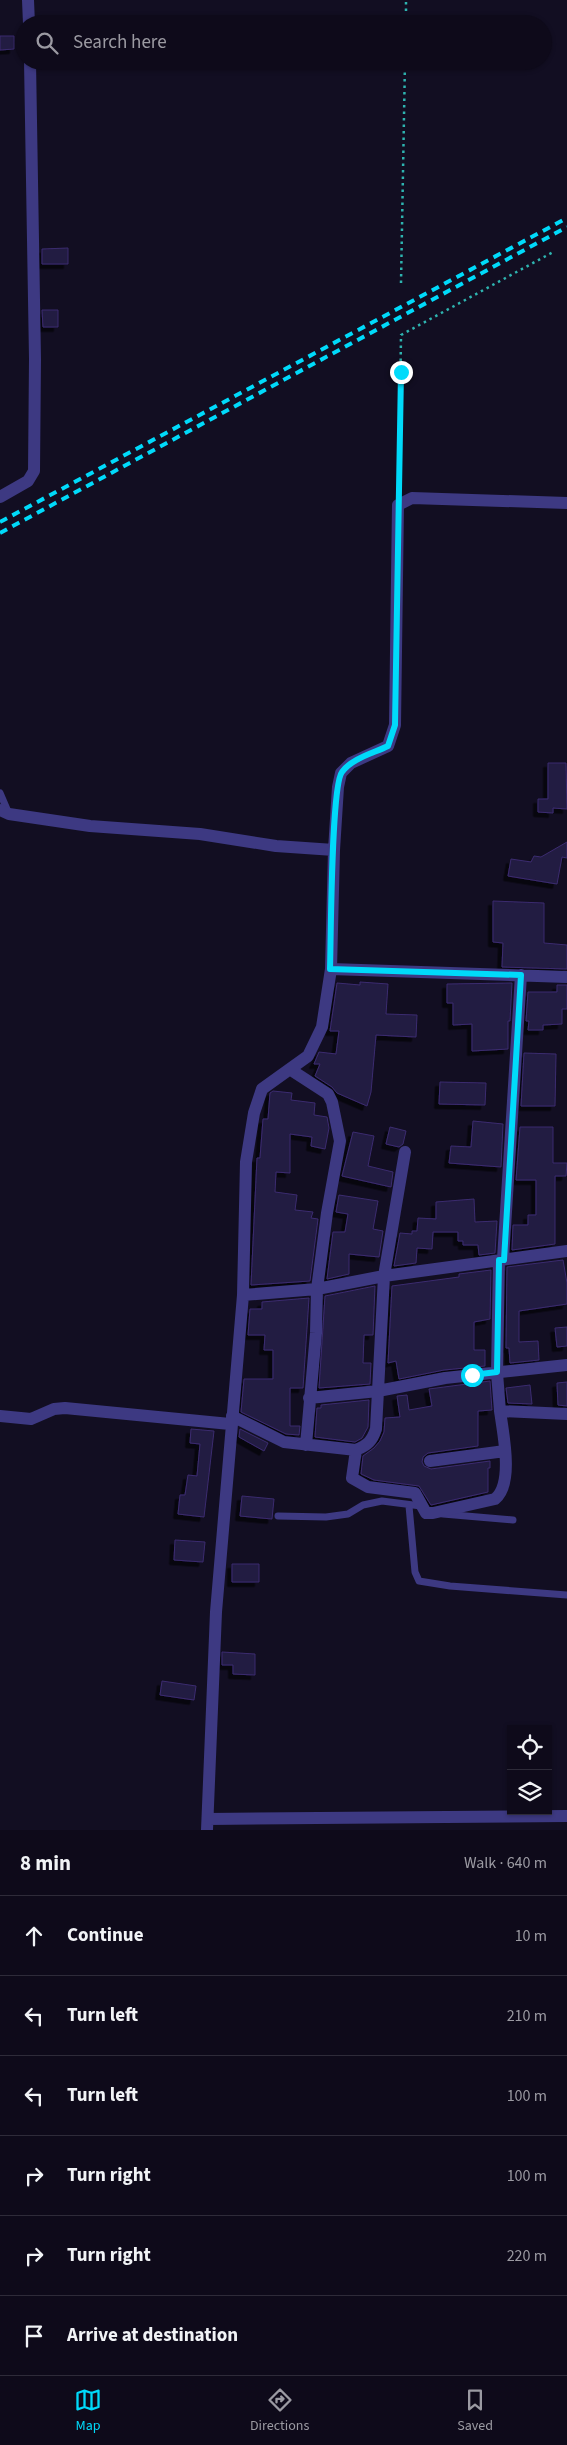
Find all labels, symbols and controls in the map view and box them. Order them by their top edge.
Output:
search box [15,15,552,70]
icon: search [33,29,61,57]
text: Search here [73,29,167,56]
route end [390,361,413,384]
route start [461,1364,484,1387]
map controls [507,1725,552,1815]
button: locate [507,1725,552,1770]
button: layers [507,1770,552,1815]
text: 8 min [20,1848,71,1878]
text: Walk · 640 m [464,1852,547,1874]
icon: ahead [20,1922,48,1950]
text: Continue [67,1922,144,1949]
text: 10 m [515,1925,547,1947]
icon: left [20,2002,48,2030]
text: Turn left [67,2002,138,2029]
text: 210 m [507,2005,547,2027]
icon: left [20,2082,48,2110]
text: Turn left [67,2082,138,2109]
text: 100 m [507,2085,547,2107]
icon: right [20,2162,48,2190]
text: Turn right [67,2162,151,2189]
text: 100 m [507,2165,547,2187]
icon: right [20,2242,48,2270]
text: Turn right [67,2242,151,2269]
text: 220 m [507,2245,547,2267]
icon: arrive [20,2322,48,2350]
text: Arrive at destination [67,2322,238,2349]
tab: Map [74,2386,102,2436]
tab: Directions [250,2386,309,2436]
tab: Saved [457,2386,493,2436]

